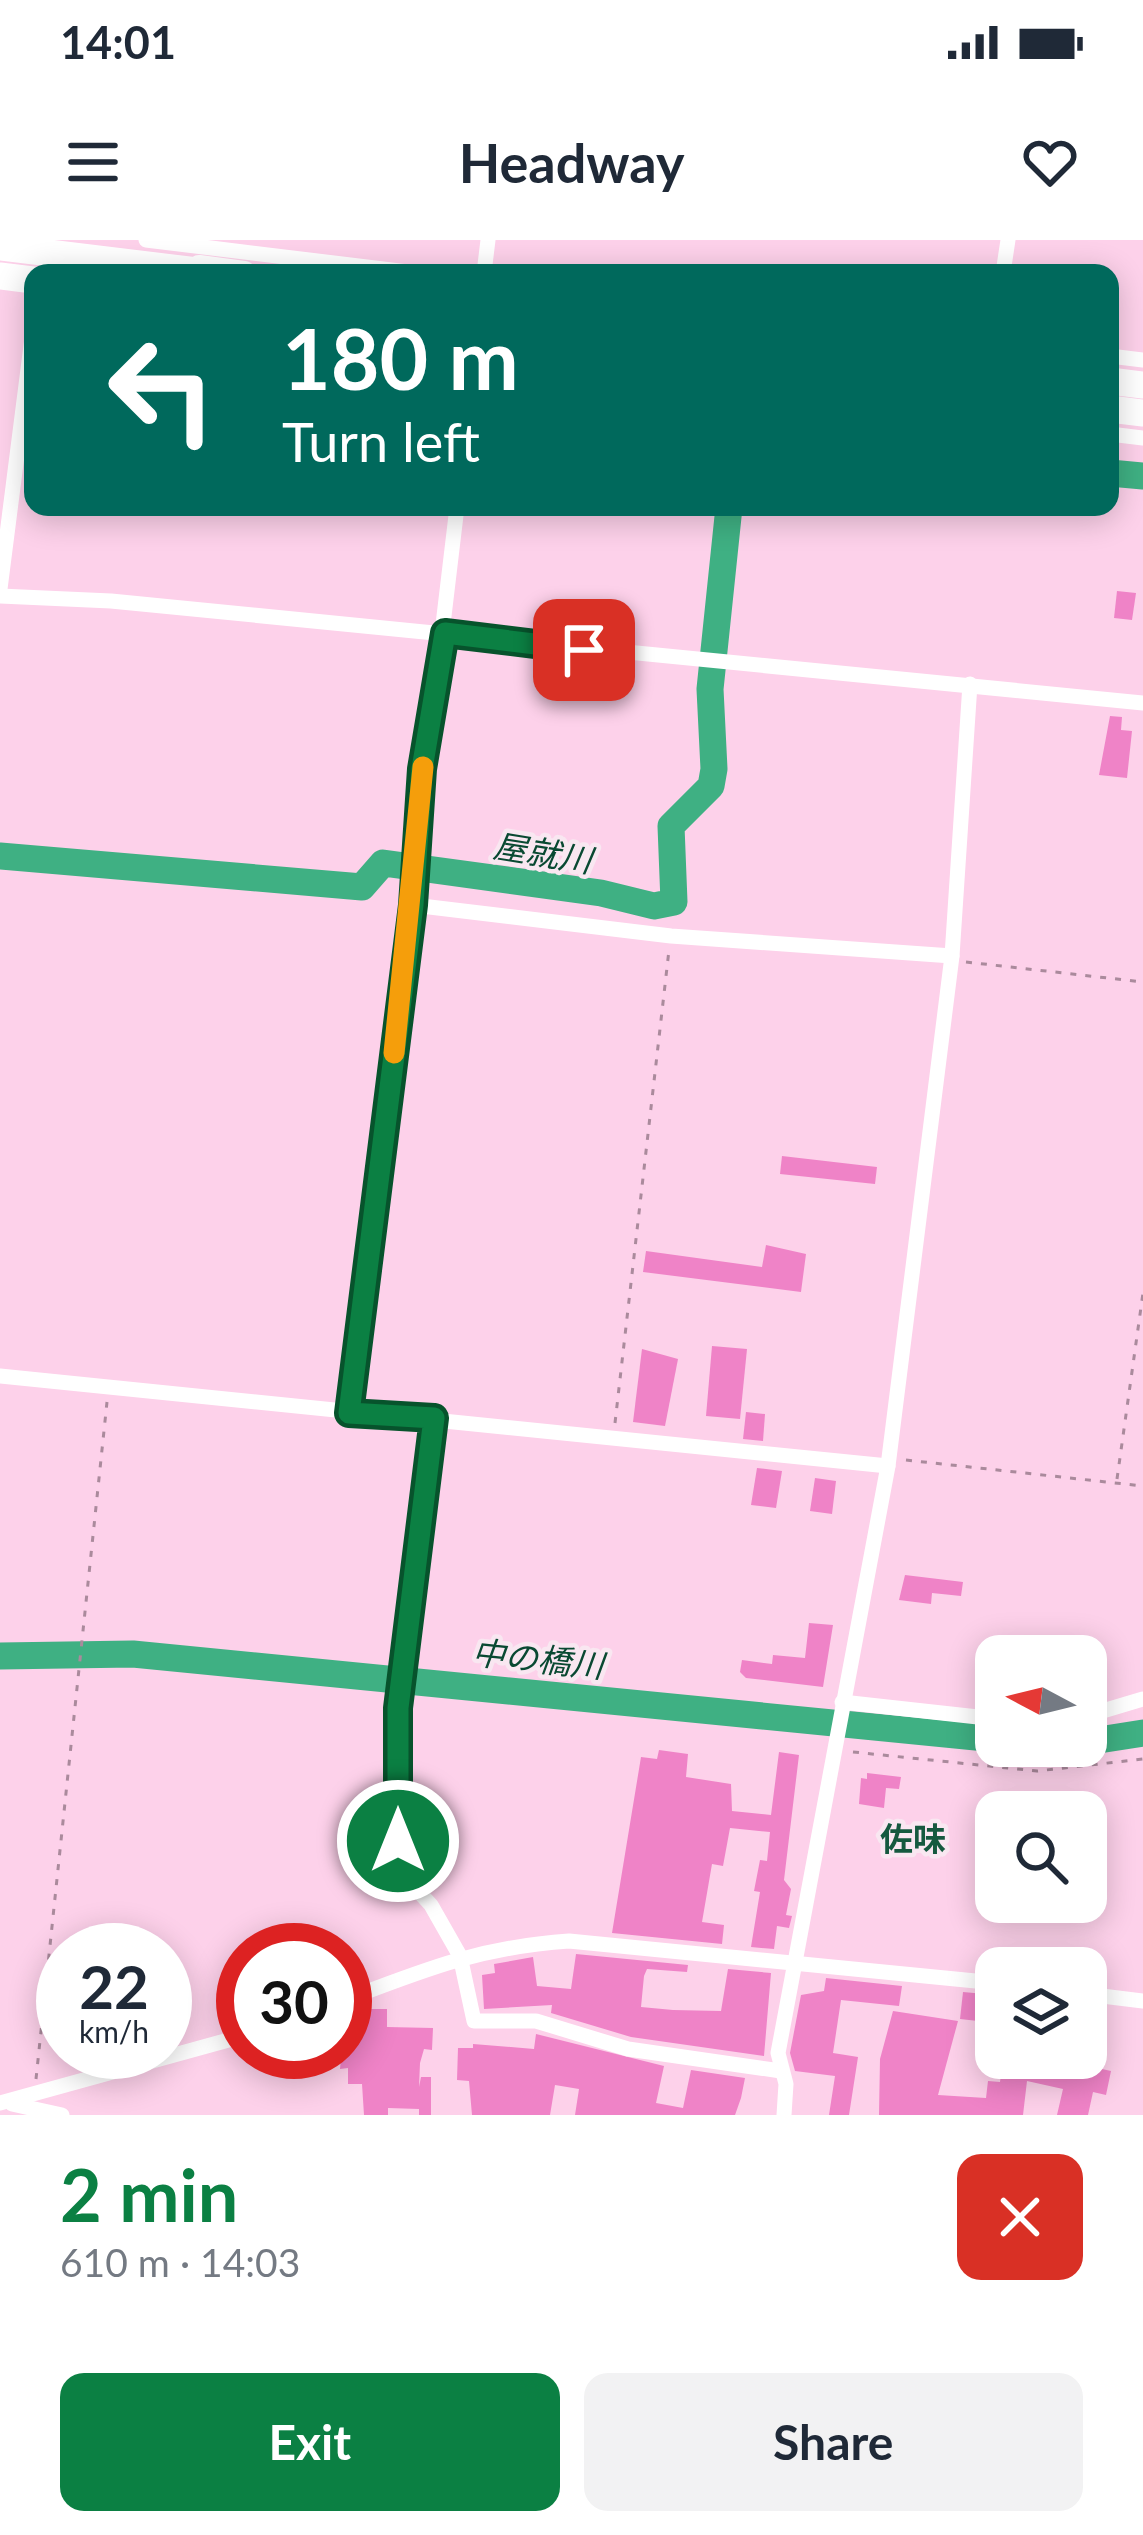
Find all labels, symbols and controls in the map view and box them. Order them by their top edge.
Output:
text: 14:01 [60,15,176,69]
icon: menu [60,129,126,195]
icon: heart [1017,129,1083,195]
text: Headway [459,130,684,195]
text: 180 m [282,307,519,408]
icon: left [84,312,240,468]
text: Turn left [282,409,480,474]
pin [533,599,635,701]
icon: arrive [551,617,617,683]
water label: 屋就川 [491,825,598,880]
water label: 中の橋川 [470,1631,609,1685]
north arrow [975,1635,1107,1767]
map controls [975,1635,1107,2079]
position arrow [335,1778,461,1904]
button: search [975,1791,1107,1923]
district label: 佐味 [880,1818,946,1858]
speed limit sign: 30 [216,1923,372,2079]
button: layers [975,1947,1107,2079]
text: 22 [79,1950,149,2022]
text: km/h [79,2013,149,2049]
text: 2 min [60,2151,238,2237]
button: close [957,2154,1083,2280]
text: 610 m · 14:03 [60,2239,300,2285]
button: Exit [60,2373,560,2511]
button: Share [584,2373,1083,2511]

